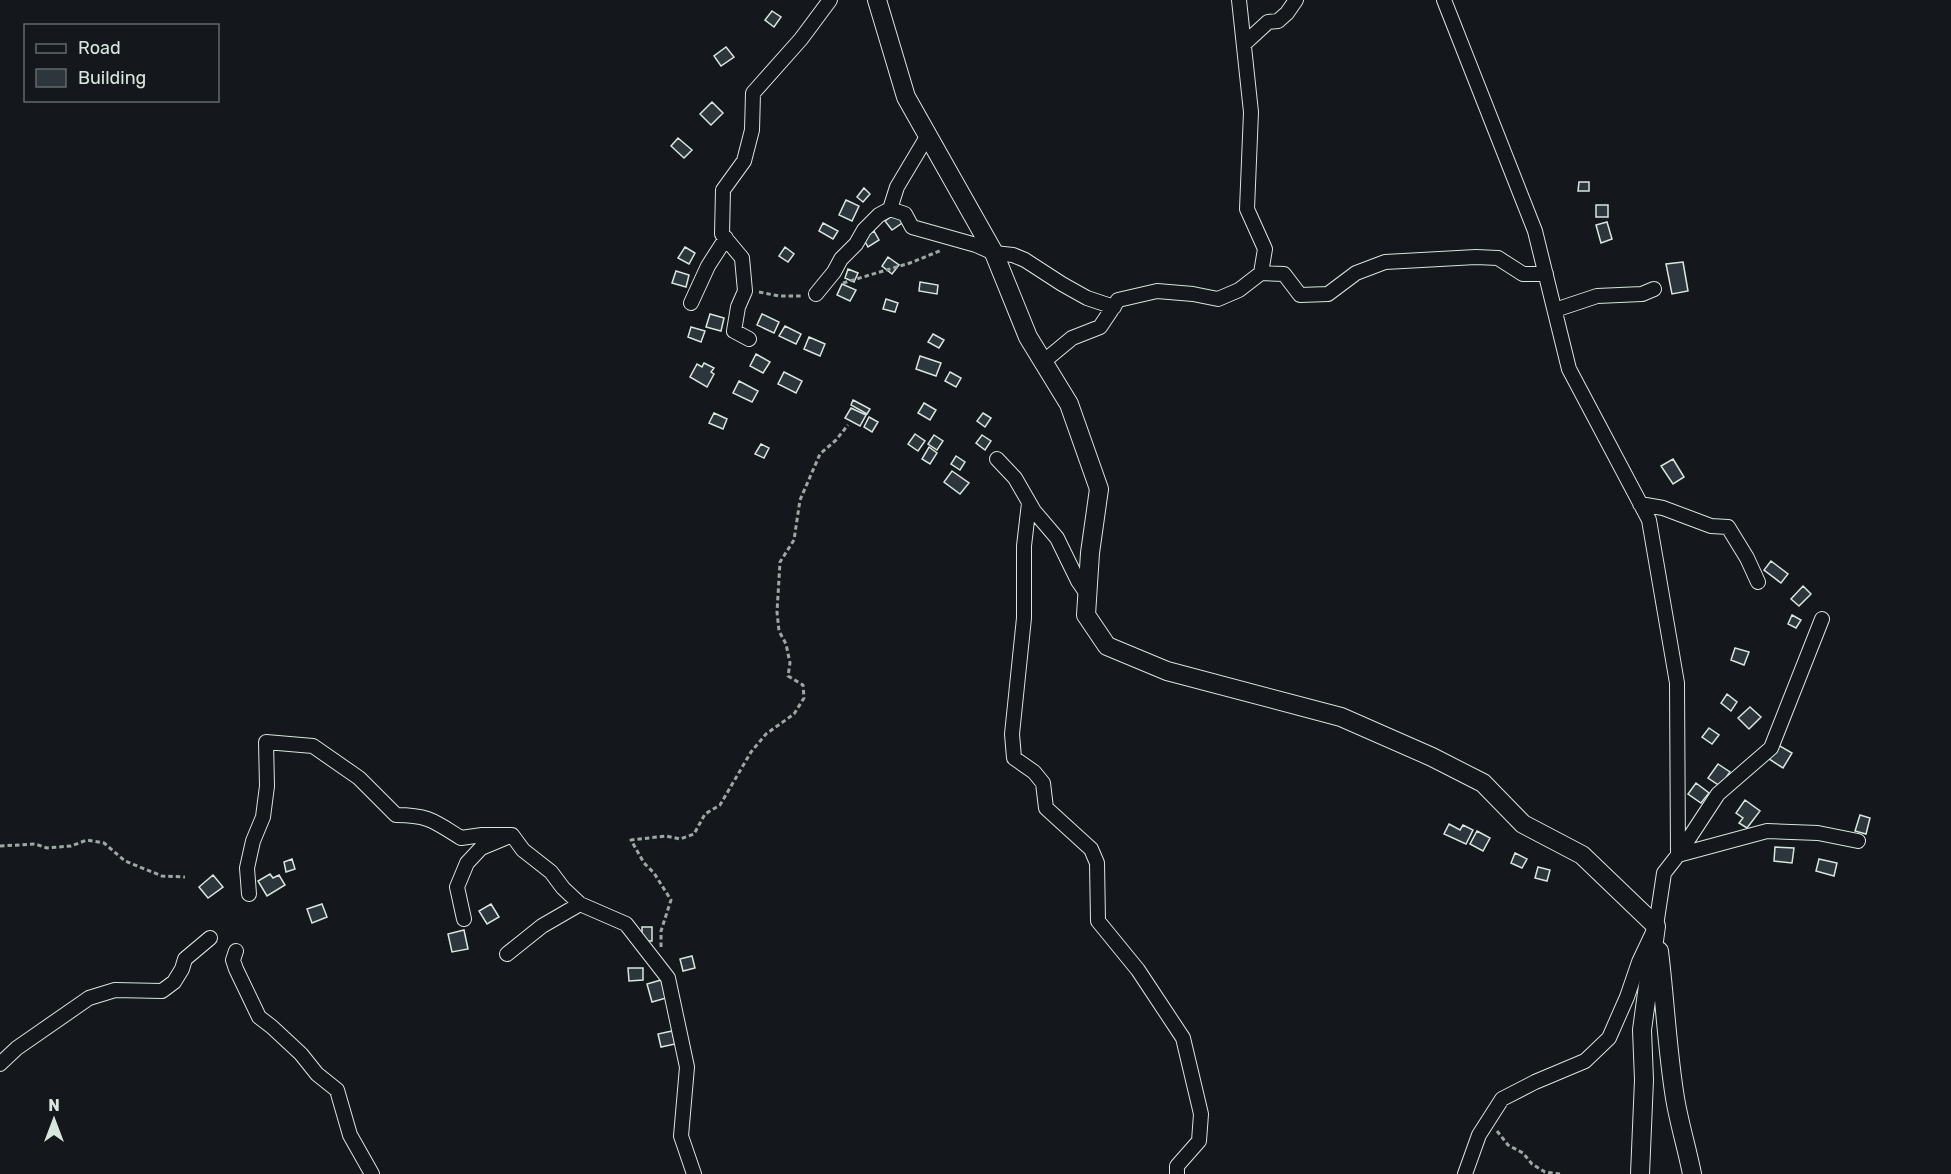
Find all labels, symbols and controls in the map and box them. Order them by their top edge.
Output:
legend [24,24,219,102]
text: Road [78,37,121,59]
text: Building [78,67,146,89]
north arrow [24,1090,84,1150]
text: N [48,1096,60,1115]

